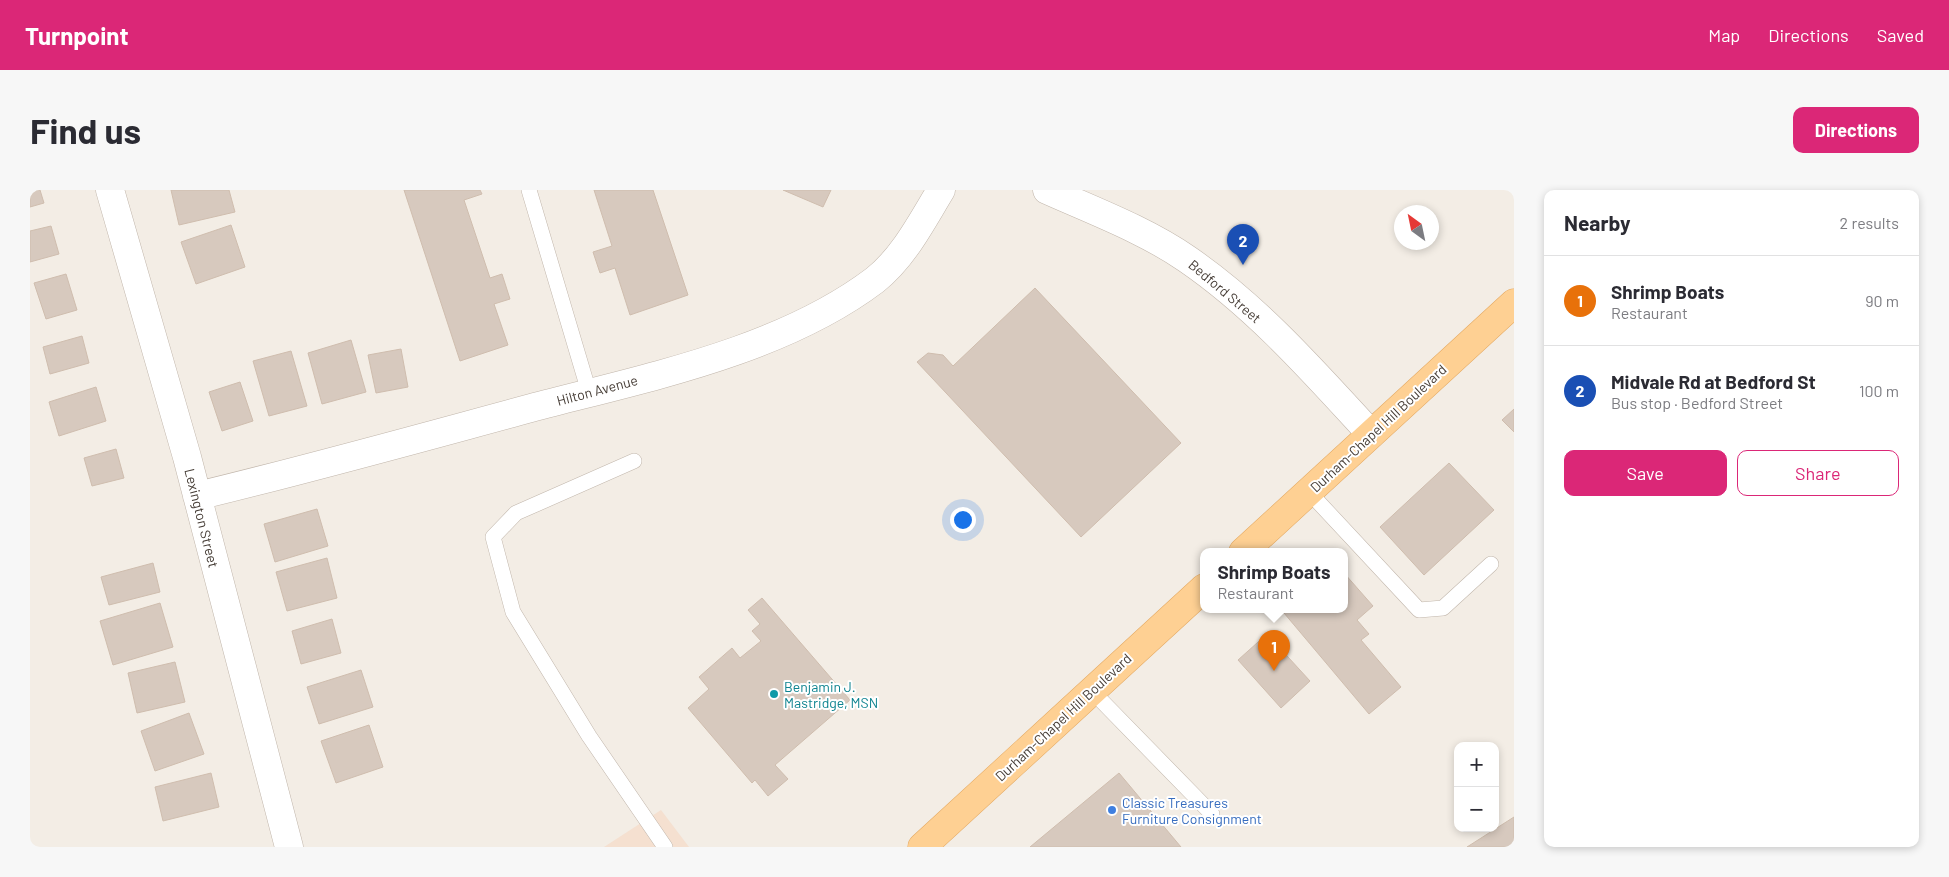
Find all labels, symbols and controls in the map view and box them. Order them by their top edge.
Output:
text: Turnpoint [25,21,129,50]
text: Map [1708,24,1740,46]
text: Directions [1768,24,1849,46]
text: Saved [1877,24,1924,46]
button: Directions [1793,107,1919,153]
text: Find us [30,109,141,151]
north arrow [1394,205,1439,250]
text: Nearby [1564,210,1630,235]
text: 2 results [1840,213,1899,232]
pin: 2 [1227,224,1259,265]
street label: Bedford Street [1185,256,1265,326]
text: Shrimp Boats [1611,280,1724,303]
text: 1 [1577,291,1583,310]
text: 90 m [1865,291,1899,310]
text: Restaurant [1611,303,1688,322]
street label: Durham-Chapel Hill Boulevard [1306,360,1450,496]
text: Midvale Rd at Bedford St [1611,370,1816,393]
street label: Hilton Avenue [555,371,639,409]
text: 2 [1576,381,1584,400]
text: 100 m [1859,381,1899,400]
text: Bus stop · Bedford Street [1611,393,1783,412]
button: Save [1564,450,1727,496]
button: Share [1737,450,1899,496]
street label: Lexington Street [181,467,223,569]
your location [950,507,976,533]
popup [1200,548,1348,613]
text: Shrimp Boats [1217,560,1331,583]
text: Restaurant [1217,583,1294,602]
pin: 1 [1258,630,1290,671]
street label: Durham-Chapel Hill Boulevard [991,649,1135,785]
place label: Benjamin J. Mastridge, MSN [784,678,878,711]
marker: Benjamin J. Mastridge, MSN [768,688,780,700]
map controls [1454,742,1499,832]
button: + [1454,742,1499,787]
button: − [1454,787,1499,832]
place label: Classic Treasures Furniture Consignment [1122,794,1262,827]
marker: Classic Treasures Furniture Consignment [1106,804,1118,816]

